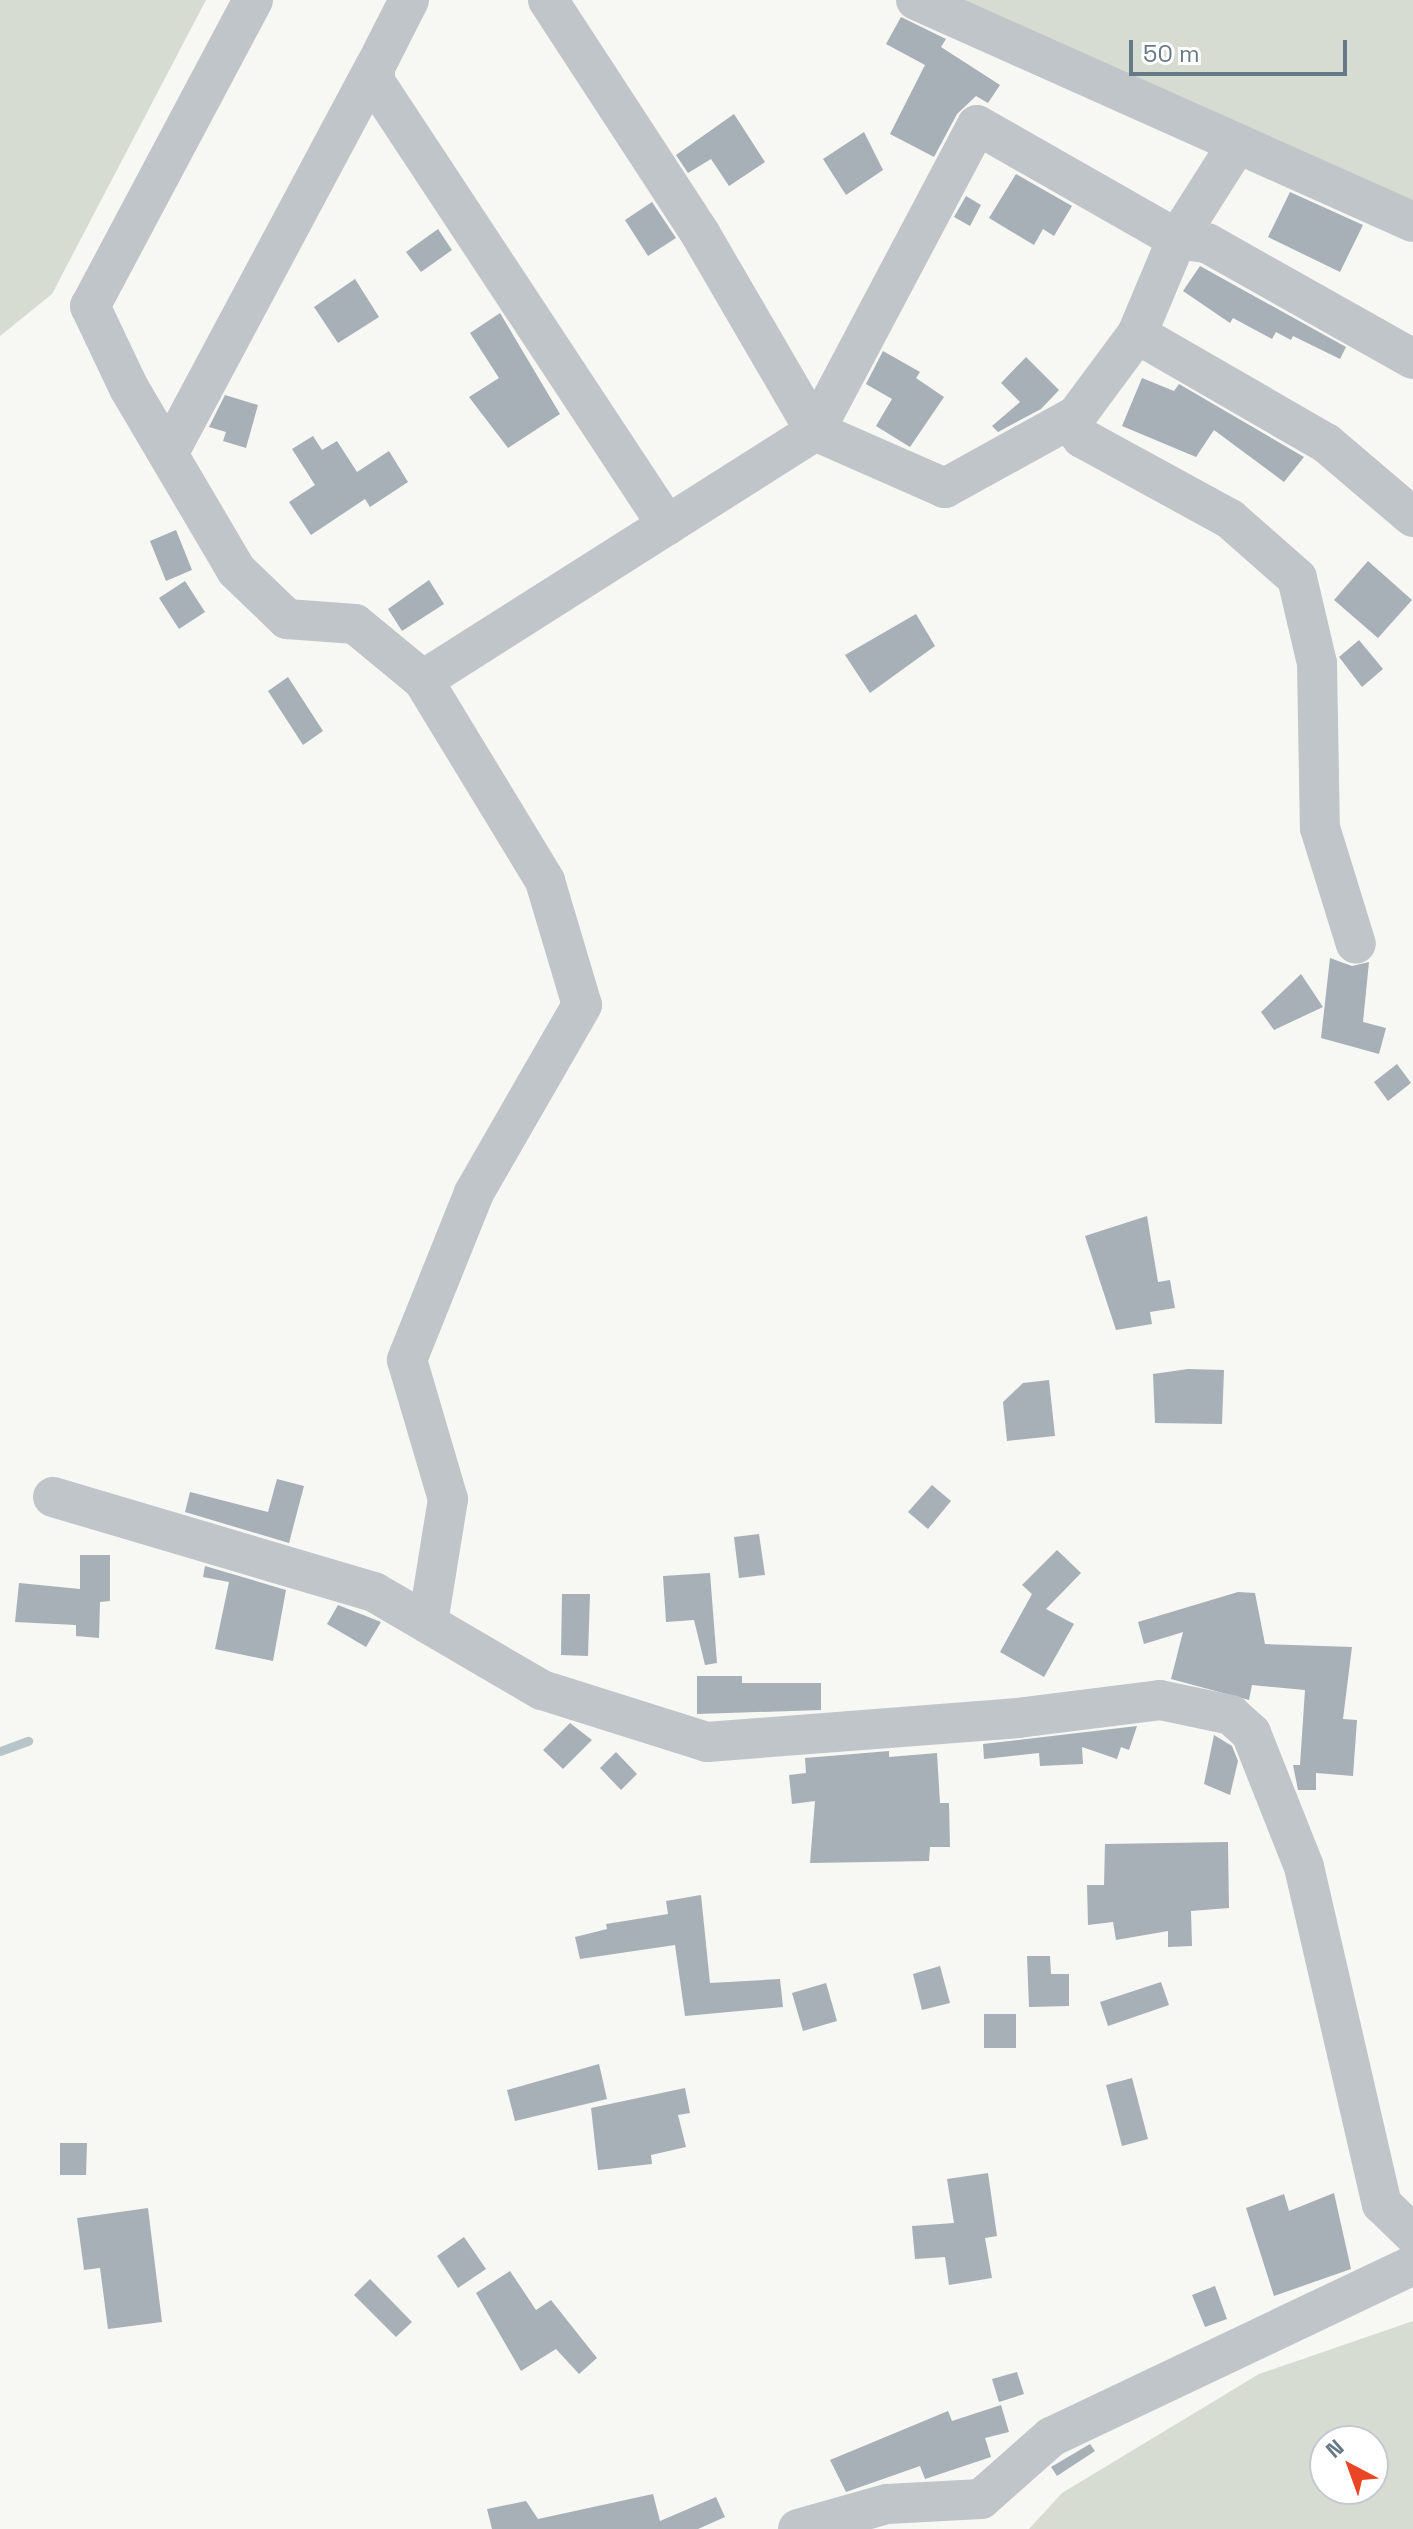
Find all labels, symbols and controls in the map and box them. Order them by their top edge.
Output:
scale bar [1133,24,1351,74]
text: 50 m [1143,38,1200,69]
north arrow [1309,2425,1389,2505]
text: N [1320,2433,1349,2464]

